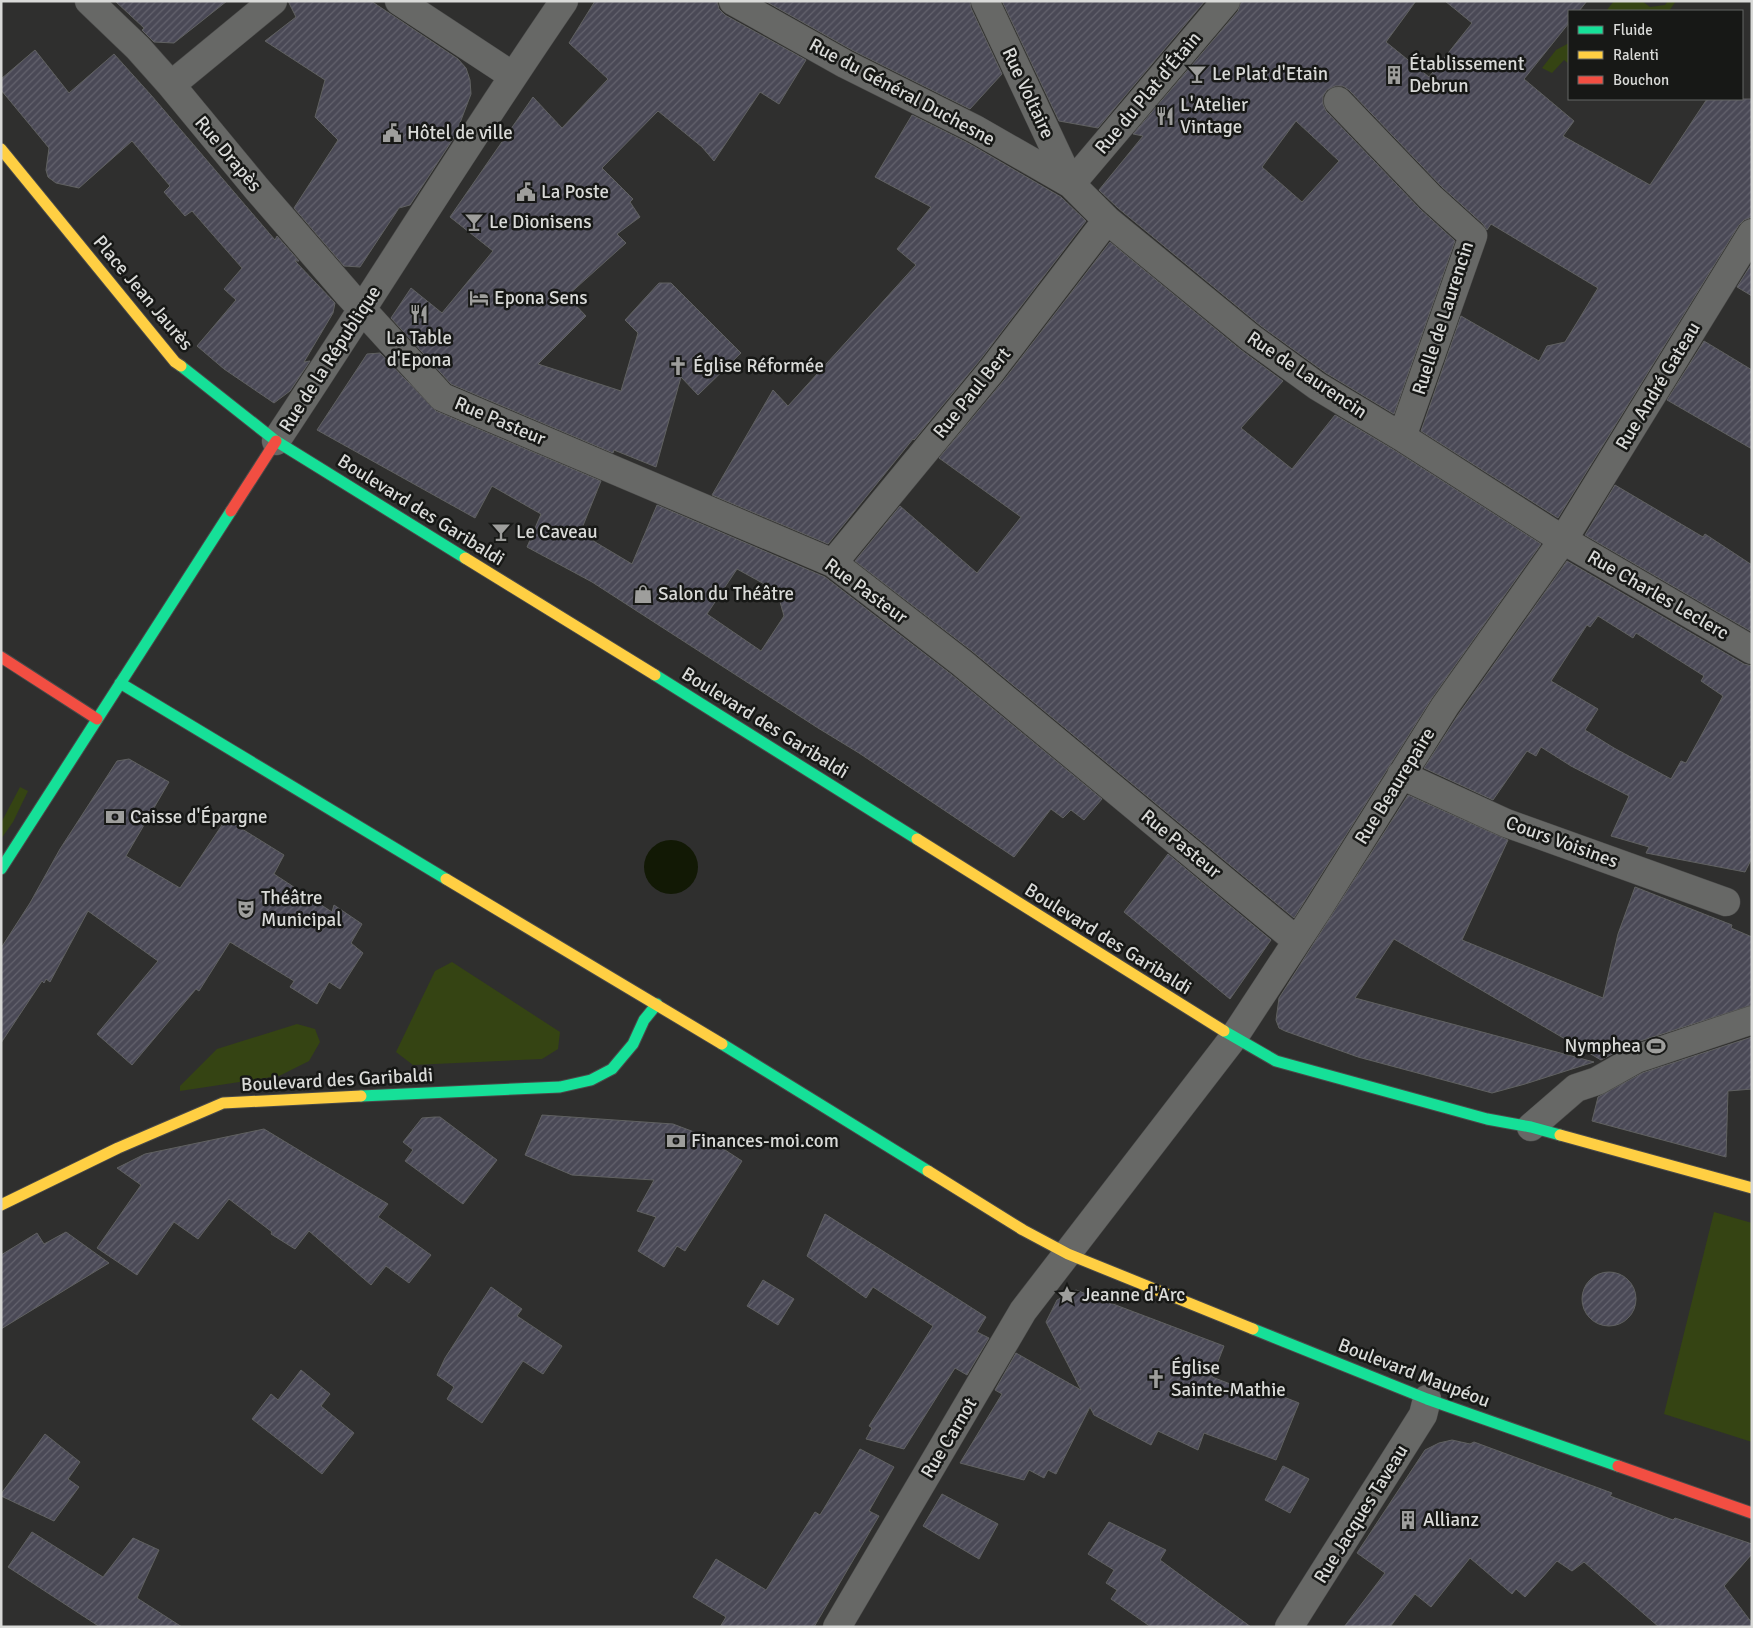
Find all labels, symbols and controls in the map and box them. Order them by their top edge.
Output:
legend [1568,10,1743,100]
text: Fluide [1613,21,1653,39]
street label: Rue du Plat d'Étain [1090,27,1206,159]
street label: Rue du Général Duchesne [805,33,999,151]
street label: Rue Voltaire [996,44,1060,142]
text: Ralenti [1613,46,1659,64]
place label: Établissement Debrun [1409,52,1525,98]
place label: Le Plat d'Etain [1212,62,1328,86]
bar icon: Le Plat d'Etain [1186,63,1208,85]
building icon: Établissement Debrun [1383,64,1405,86]
text: Bouchon [1613,71,1669,89]
place label: L'Atelier Vintage [1180,93,1248,139]
restaurant icon: L'Atelier Vintage [1154,105,1176,127]
street label: Rue Drapès [189,111,267,197]
place label: Hôtel de ville [407,121,513,145]
public building icon: Hôtel de ville [381,122,403,144]
place label: La Poste [541,180,609,204]
public building icon: La Poste [515,181,537,203]
place label: Le Dionisens [489,210,591,234]
bar icon: Le Dionisens [463,211,485,233]
street label: Place Jean Jaurès [88,230,198,356]
street label: Ruelle de Laurencin [1407,238,1479,398]
street label: Rue de la République [274,281,386,437]
place label: Epona Sens [494,286,588,310]
hotel icon: Epona Sens [468,287,490,309]
restaurant icon: La Table d'Epona [408,303,430,325]
street label: Rue André Gateau [1610,318,1706,454]
place label: La Table d'Epona [386,326,452,372]
street label: Rue de Laurencin [1242,326,1372,424]
street label: Rue Paul Bert [928,342,1016,443]
place label: Église Réformée [693,354,824,378]
church icon: Église Réformée [667,355,689,377]
street label: Rue Pasteur [451,391,549,451]
street label: Boulevard des Garibaldi [333,449,509,571]
place label: Le Caveau [516,520,598,544]
bar icon: Le Caveau [490,521,512,543]
street label: Rue Charles Leclerc [1583,545,1733,645]
street label: Rue Pasteur [820,553,912,629]
place label: Salon du Théâtre [658,582,794,606]
shop icon: Salon du Théâtre [632,583,654,605]
street label: Boulevard des Garibaldi [677,662,853,784]
street label: Rue Beaurepaire [1350,723,1440,849]
street label: Rue Pasteur [1136,804,1226,884]
place label: Caisse d'Épargne [130,805,268,829]
bank icon: Caisse d'Épargne [104,806,126,828]
street label: Cours Voisines [1503,811,1621,873]
street label: Boulevard des Garibaldi [1020,878,1196,1000]
place label: Théâtre Municipal [261,886,342,932]
theatre icon: Théâtre Municipal [235,898,257,920]
place label: Nymphea [1565,1034,1641,1058]
sports icon: Nymphea [1645,1035,1667,1057]
street label: Boulevard des Garibaldi [240,1063,434,1097]
place label: Finances-moi.com [691,1129,839,1153]
bank icon: Finances-moi.com [665,1130,687,1152]
place label: Jeanne d'Arc [1082,1283,1185,1307]
place icon: Jeanne d'Arc [1056,1284,1078,1306]
street label: Boulevard Maupéou [1335,1333,1493,1413]
place label: Église Sainte-Mathie [1171,1356,1286,1402]
church icon: Église Sainte-Mathie [1145,1368,1167,1390]
street label: Rue Carnot [916,1393,983,1483]
street label: Rue Jacques Taveau [1309,1440,1413,1588]
place label: Allianz [1423,1508,1479,1532]
building icon: Allianz [1397,1509,1419,1531]

